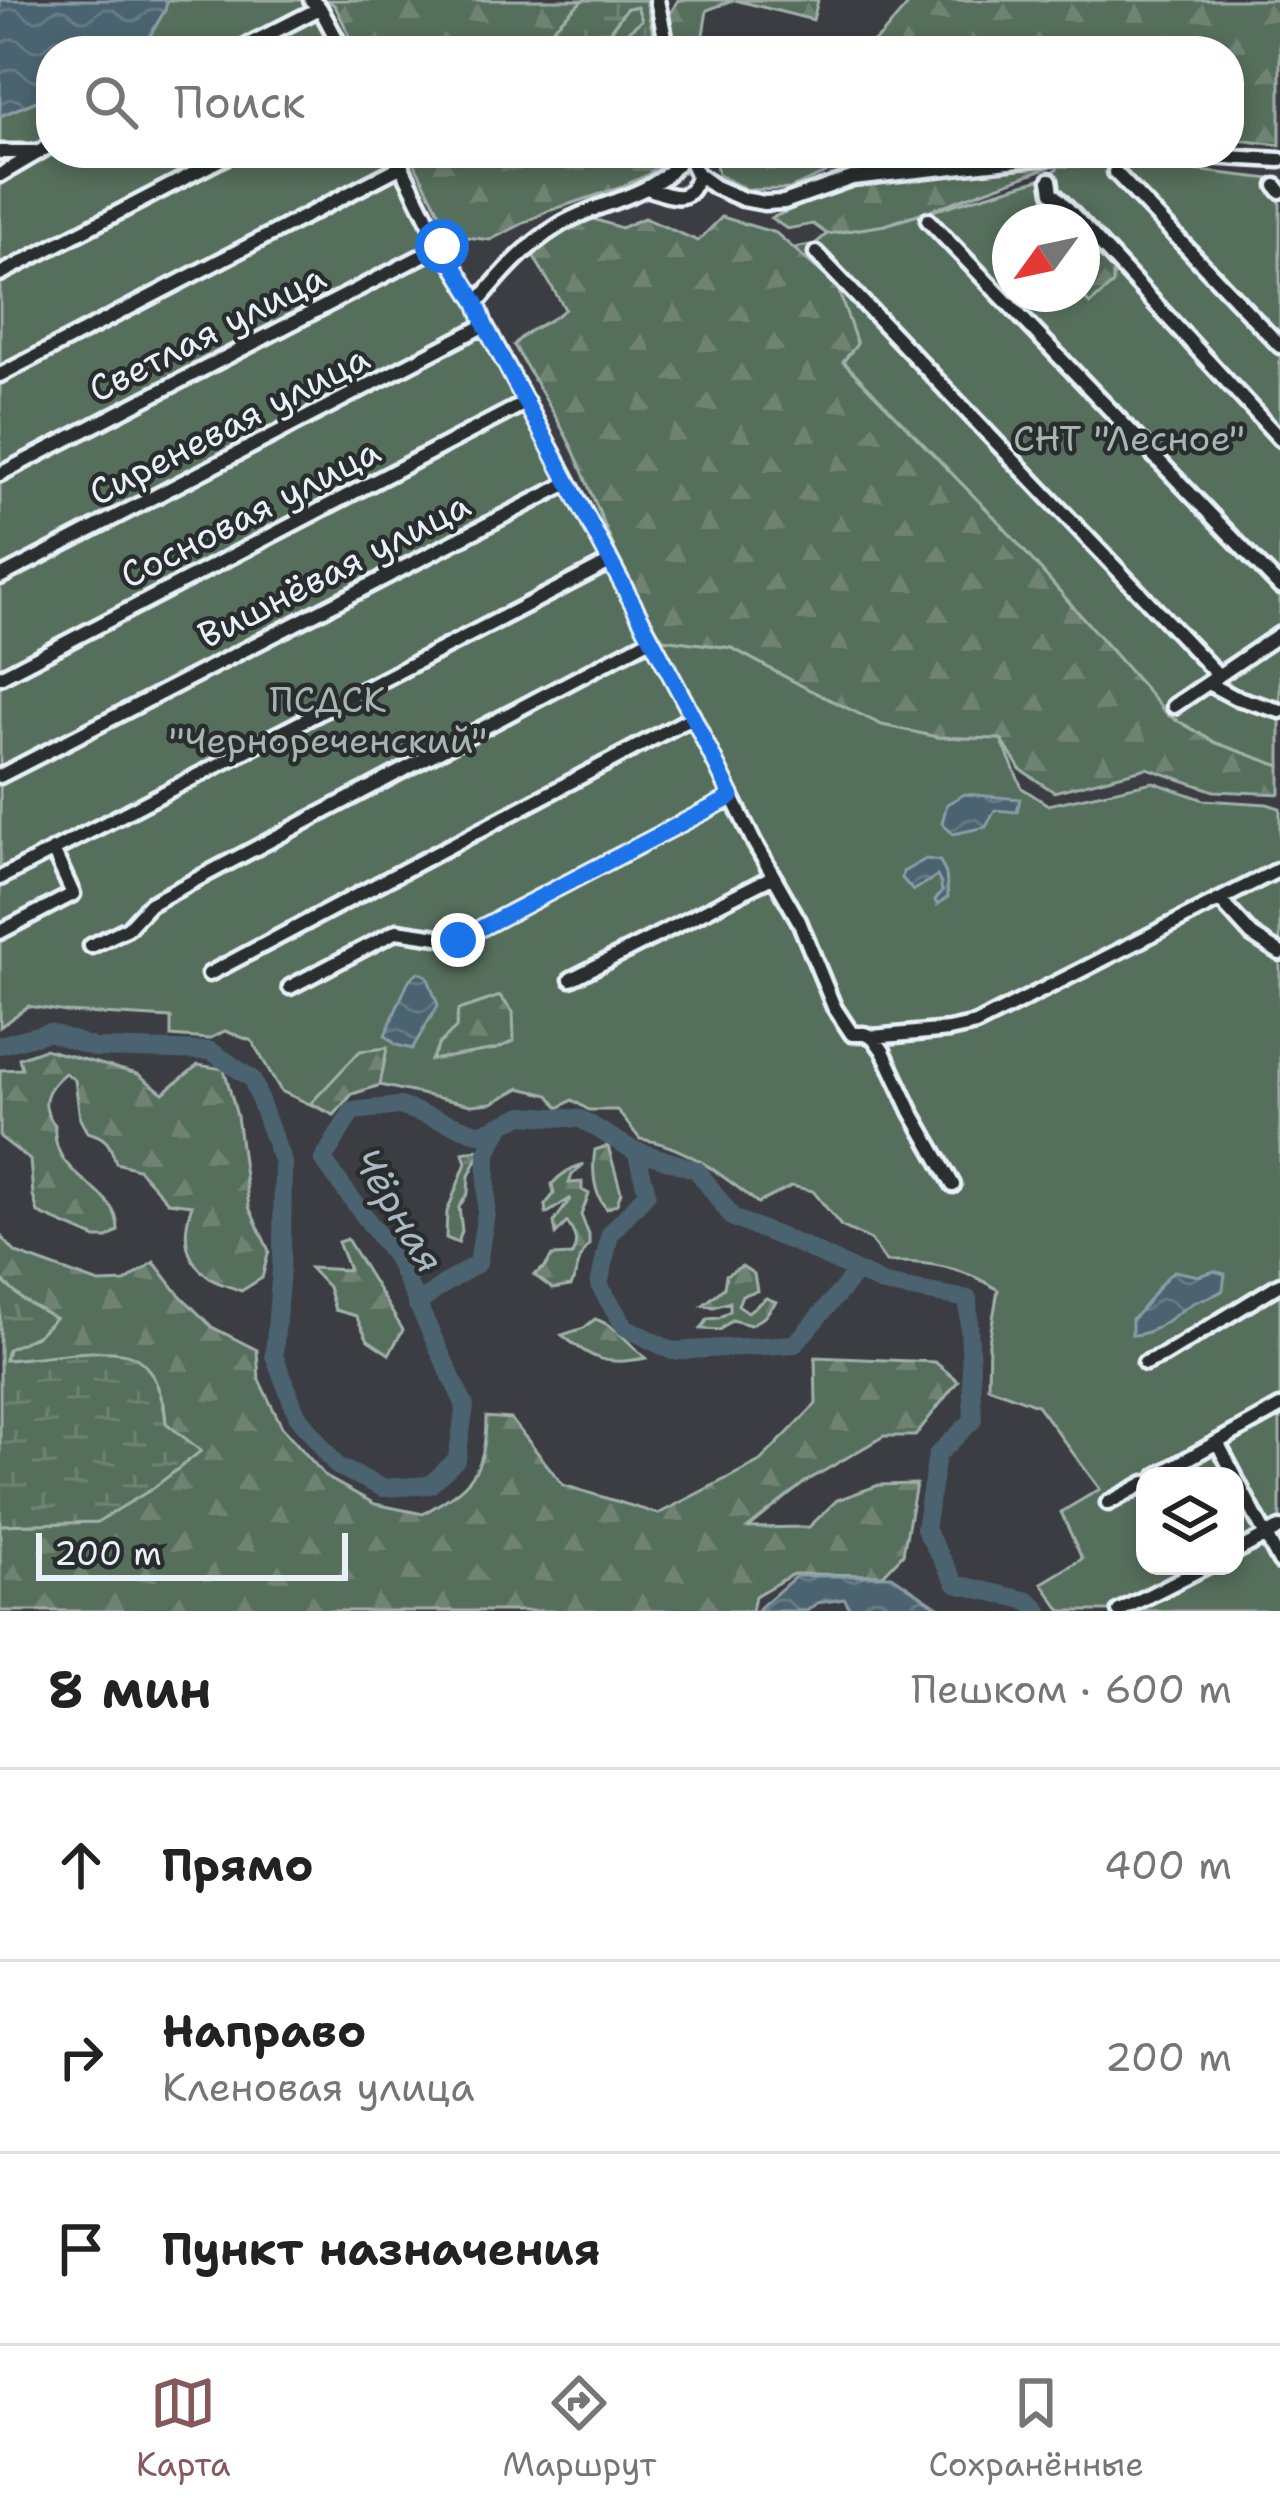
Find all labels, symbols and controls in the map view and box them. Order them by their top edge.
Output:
search box [36,36,1244,168]
icon: search [78,69,144,135]
text: Поиск [174,72,305,132]
north arrow [992,204,1100,312]
route start [415,219,469,273]
street label: Светлая улица [80,252,334,414]
street label: Сиреневая улица [80,333,378,517]
park label: СНТ "Лесное" [1013,414,1245,463]
street label: Сосновая улица [112,426,388,600]
street label: Вишнёвая улица [190,480,478,660]
park label: ПСДСК "Чернореченский" [169,675,487,765]
route end [431,913,485,967]
water label: Чёрная [342,1138,456,1282]
map controls [1136,1467,1244,1575]
button: layers [1136,1467,1244,1575]
scale bar [36,1527,348,1580]
text: 200 m [54,1531,162,1576]
text: 8 мин [48,1655,212,1723]
text: Пешком · 600 m [911,1663,1232,1715]
icon: ahead [48,1832,114,1898]
text: Прямо [162,1835,313,1895]
text: 400 m [1104,1839,1232,1891]
text: Направо [162,2001,366,2061]
icon: right [48,2024,114,2090]
text: 200 m [1105,2031,1232,2083]
text: Кленовая улица [162,2061,474,2113]
icon: arrive [48,2216,114,2282]
text: Пункт назначения [162,2219,601,2279]
tab: Карта [136,2370,230,2487]
tab: Маршрут [502,2370,656,2487]
tab: Сохранённые [928,2370,1144,2487]

